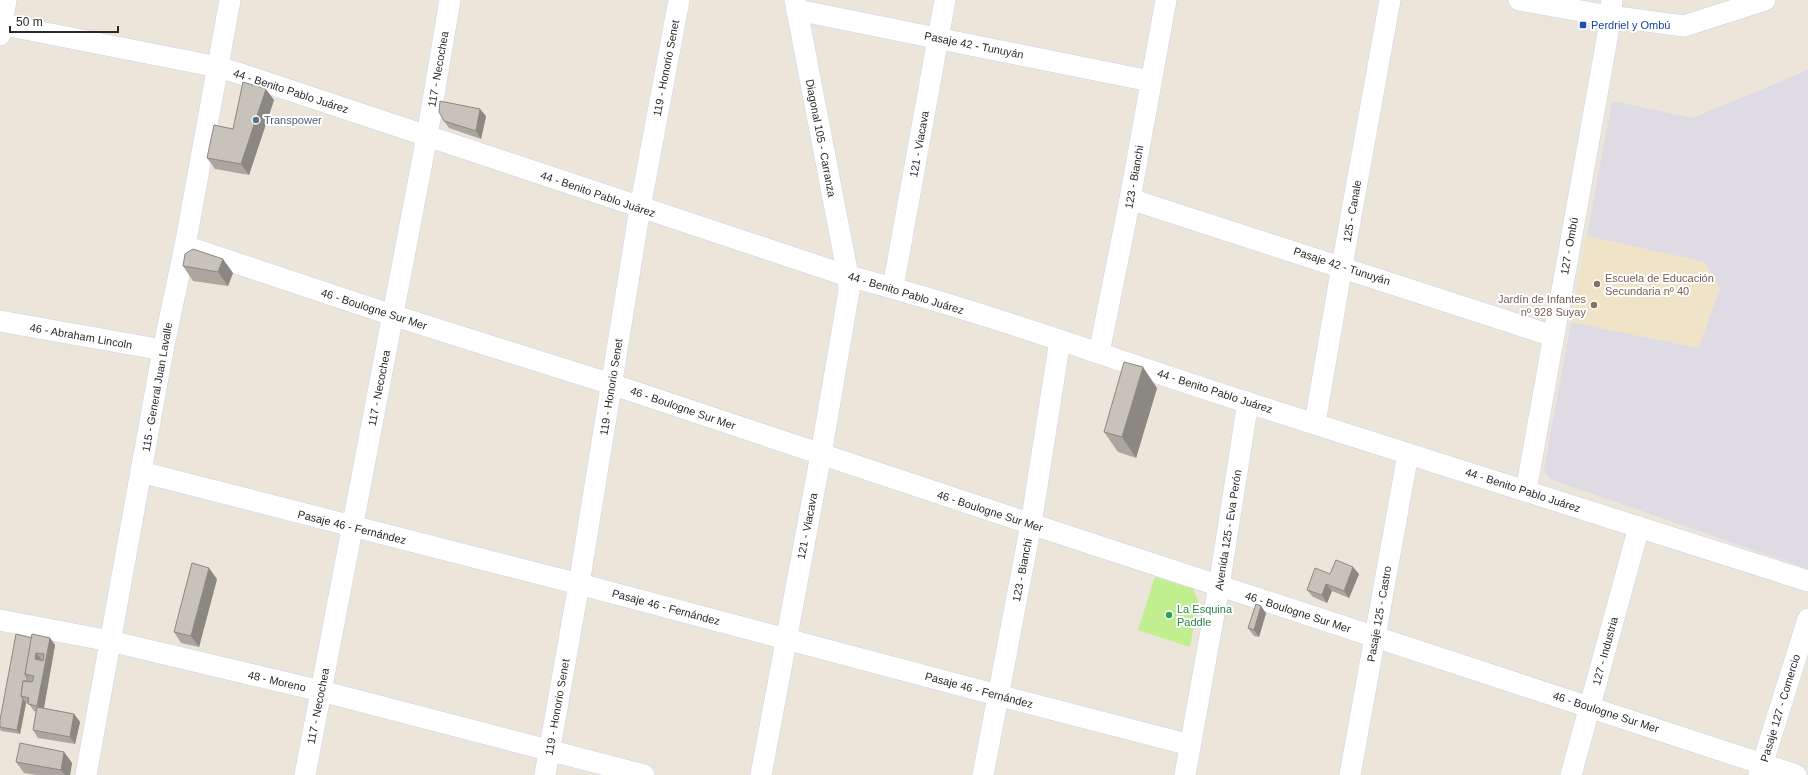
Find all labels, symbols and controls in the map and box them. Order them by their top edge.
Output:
scale bar [10,8,118,34]
text: 50 m [16,15,43,29]
street label: 119 - Honorio Senet [651,19,681,117]
place label: Perdriel y Ombú [1591,19,1670,31]
marker: Perdriel y Ombú [1578,20,1588,30]
street label: 117 - Necochea [425,29,451,108]
street label: Pasaje 42 - Tunuyán [923,29,1025,61]
street label: 44 - Benito Pablo Juárez [232,67,350,115]
street label: Diagonal 105 - Carranza [804,78,838,199]
street label: 121 - Viacava [907,109,931,178]
place label: Transpower [264,114,322,126]
marker: Transpower [251,115,261,125]
street label: 123 - Bianchi [1123,144,1145,210]
street label: 44 - Benito Pablo Juárez [539,169,657,219]
street label: 125 - Canale [1341,179,1363,243]
street label: 127 - Ombú [1558,216,1580,276]
street label: Pasaje 42 - Tunuyán [1292,245,1392,287]
street label: 44 - Benito Pablo Juárez [847,270,965,316]
place label: Escuela de Educación Secundaria nº 40 [1605,272,1714,297]
marker: Escuela de Educación Secundaria nº 40 [1592,279,1602,289]
street label: 46 - Boulogne Sur Mer [320,286,429,332]
place label: Jardín de Infantes nº 928 Suyay [1498,293,1586,318]
marker: Jardín de Infantes nº 928 Suyay [1589,300,1599,310]
street label: 46 - Abraham Lincoln [29,321,133,351]
street label: 115 - General Juan Lavalle [140,321,174,453]
street label: 119 - Honorio Senet [597,338,625,436]
street label: 117 - Necochea [366,348,392,427]
street label: 44 - Benito Pablo Juárez [1156,367,1274,415]
street label: 46 - Boulogne Sur Mer [629,384,738,432]
street label: 44 - Benito Pablo Juárez [1464,466,1582,514]
street label: Avenida 125 - Eva Perón [1213,469,1243,591]
street label: 46 - Boulogne Sur Mer [936,488,1045,534]
street label: 121 - Viacava [795,491,819,560]
street label: Pasaje 46 - Fernández [297,508,407,546]
street label: 123 - Bianchi [1010,537,1034,603]
street label: Pasaje 125 - Castro [1365,565,1393,663]
street label: Pasaje 46 - Fernández [611,587,721,627]
street label: 46 - Boulogne Sur Mer [1244,589,1353,635]
place label: La Esquina Paddle [1177,603,1233,628]
marker: La Esquina Paddle [1164,610,1174,620]
street label: 127 - Industria [1590,615,1620,687]
street label: Pasaje 127 - Comercio [1758,653,1802,763]
street label: 119 - Honorio Senet [543,658,571,756]
street label: 117 - Necochea [305,666,331,745]
street label: 48 - Moreno [247,668,307,694]
street label: Pasaje 46 - Fernández [924,670,1034,710]
street label: 46 - Boulogne Sur Mer [1552,689,1661,735]

